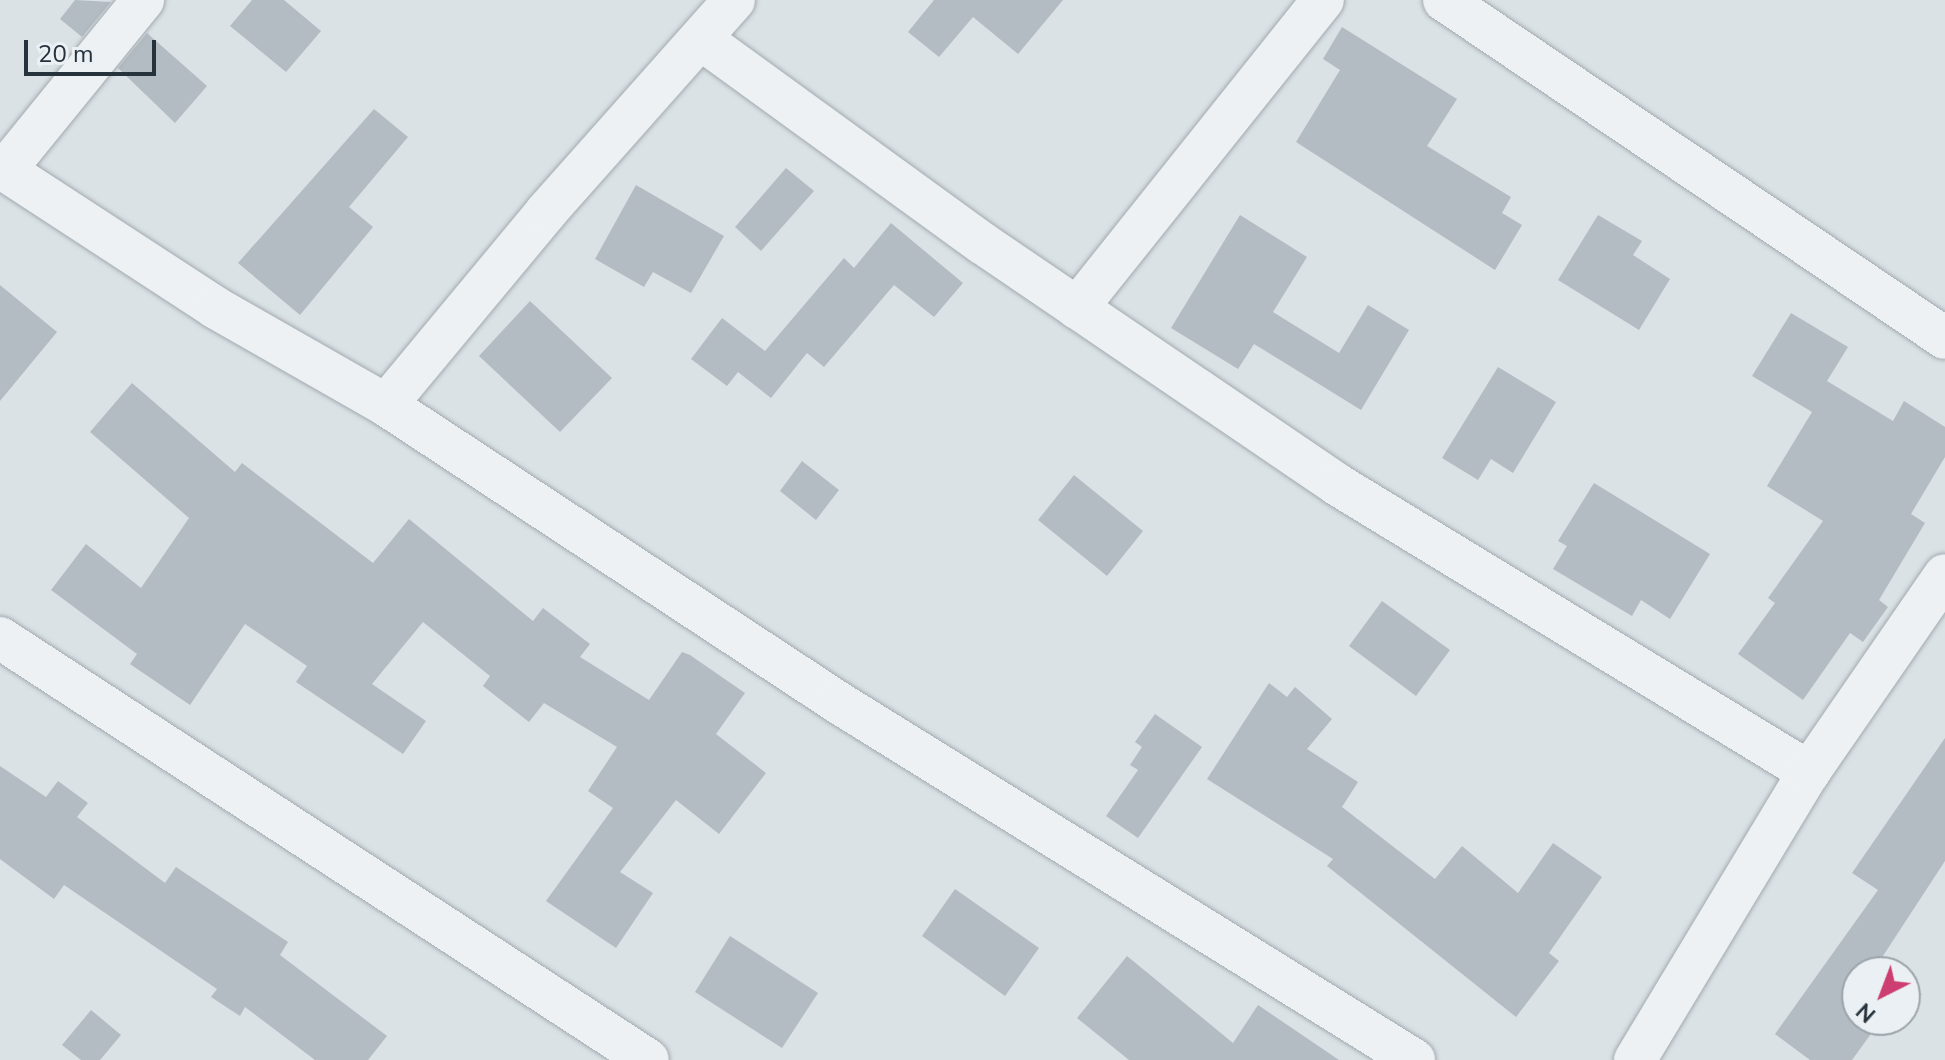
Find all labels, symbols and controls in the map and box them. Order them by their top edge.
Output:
scale bar [28,24,160,74]
text: 20 m [38,38,94,70]
north arrow [1841,956,1921,1036]
text: N [1850,996,1882,1029]

